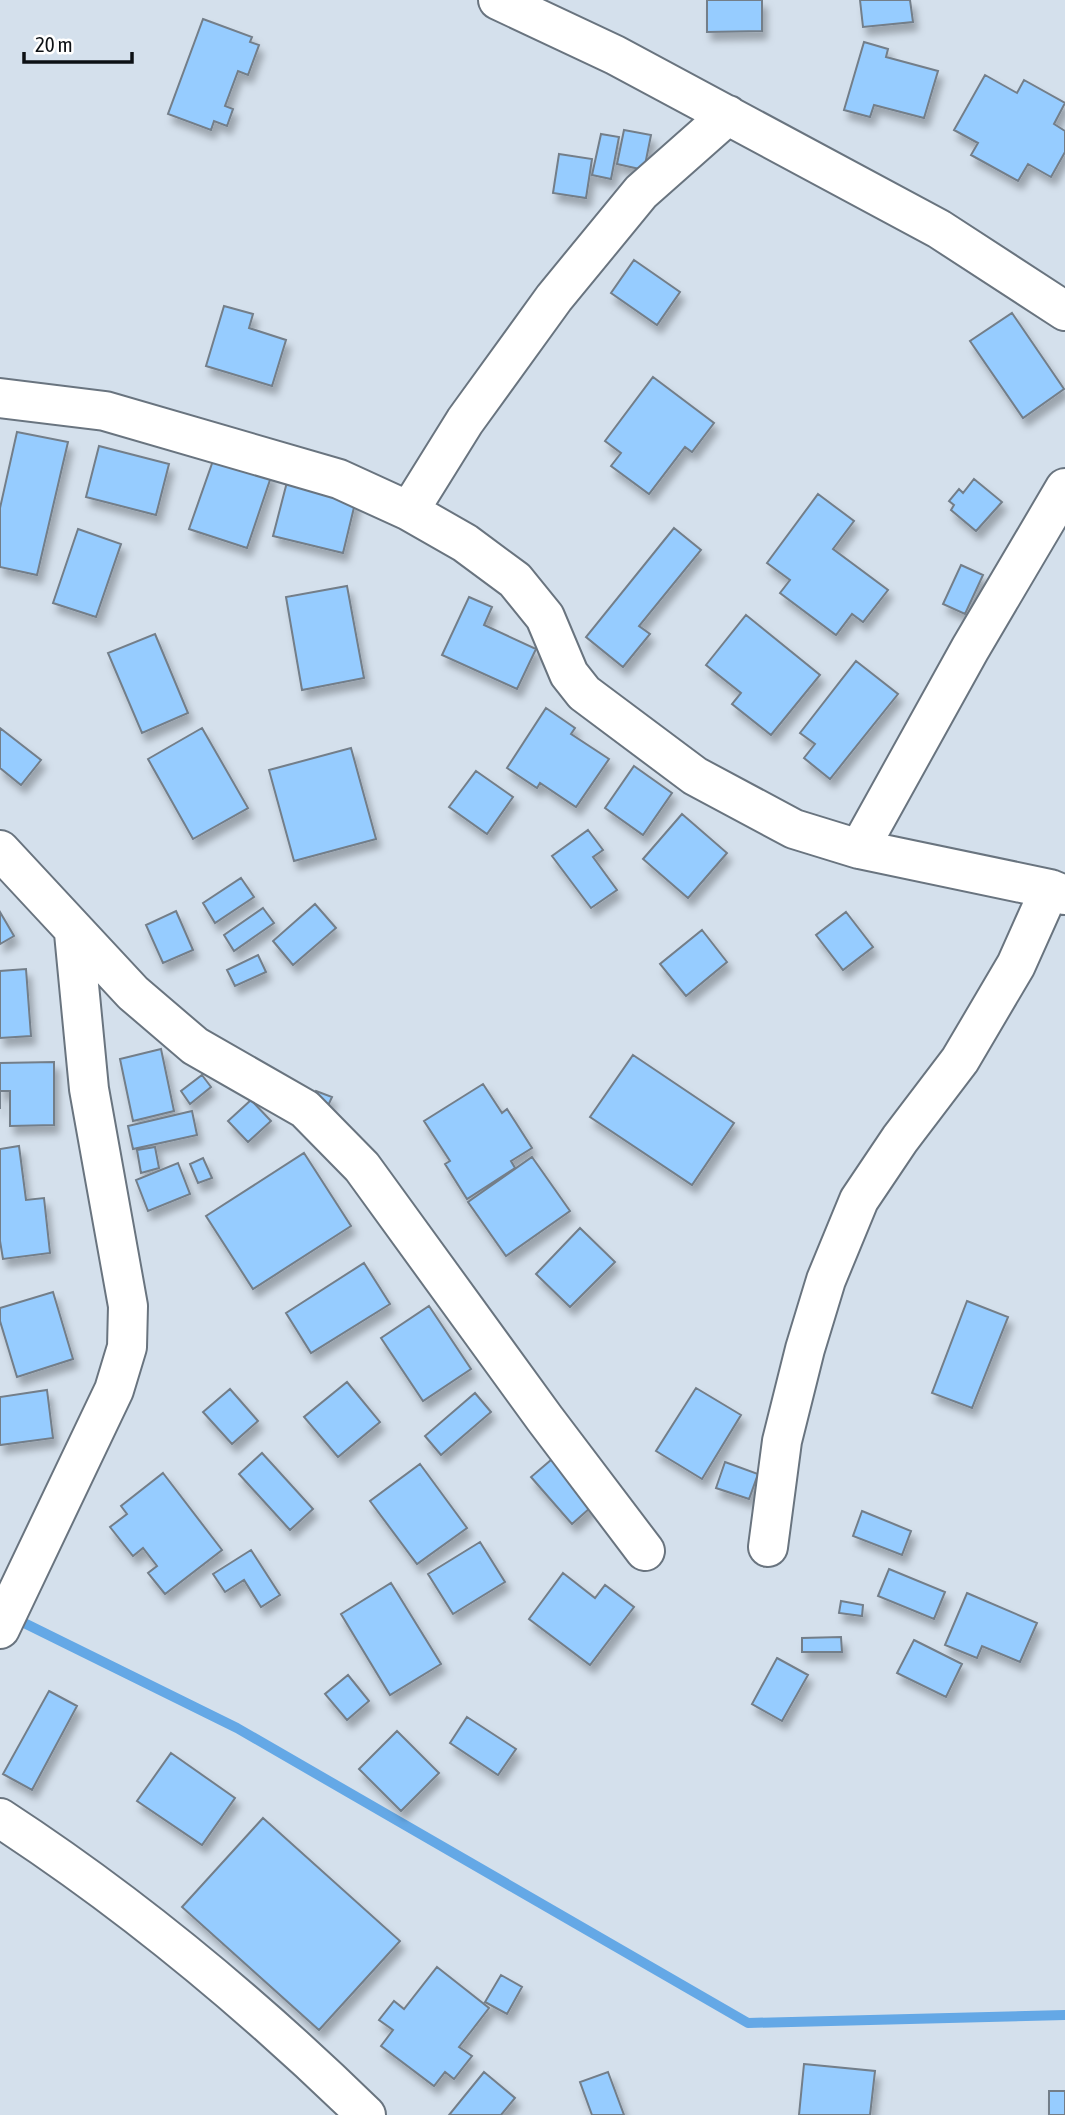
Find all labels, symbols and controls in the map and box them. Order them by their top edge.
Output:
scale bar [24,21,133,65]
text: 20 m [35,32,73,56]

